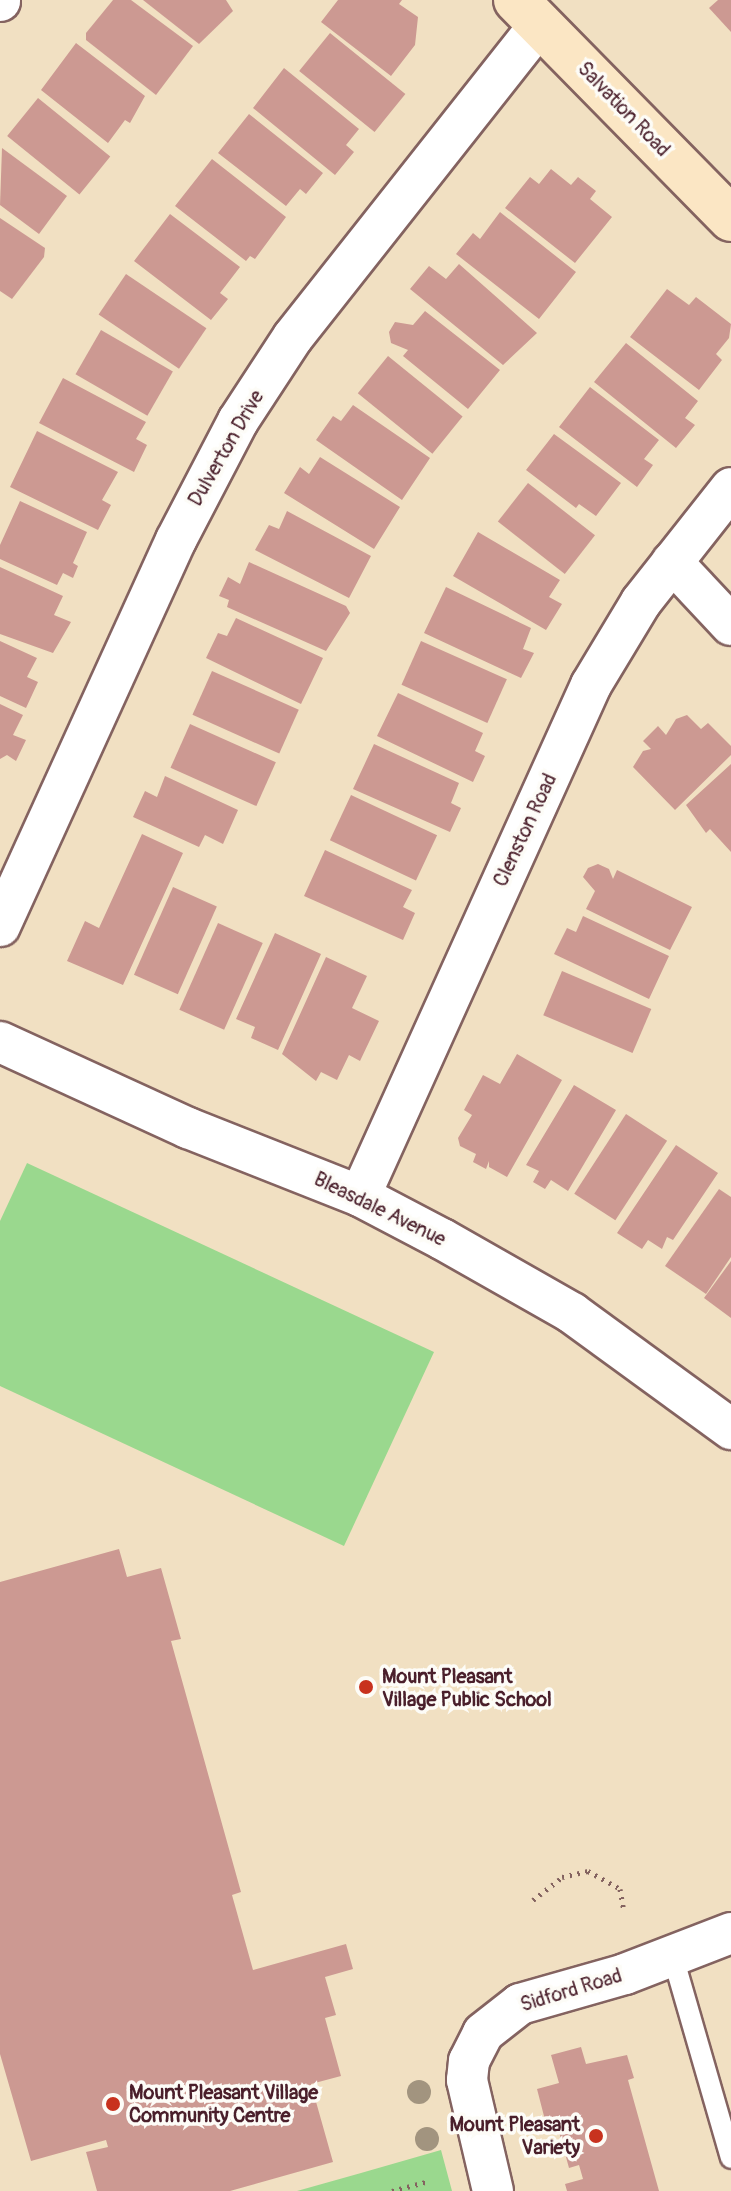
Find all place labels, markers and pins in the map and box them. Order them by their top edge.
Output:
place label: Mount Pleasant Village Public School [382,1664,552,1711]
marker: Mount Pleasant Village Public School [357,1678,375,1696]
place label: Mount Pleasant Village Community Centre [129,2080,318,2127]
marker: Mount Pleasant Village Community Centre [104,2095,122,2113]
place label: Mount Pleasant Variety [450,2112,580,2159]
marker: Mount Pleasant Variety [587,2127,605,2145]

